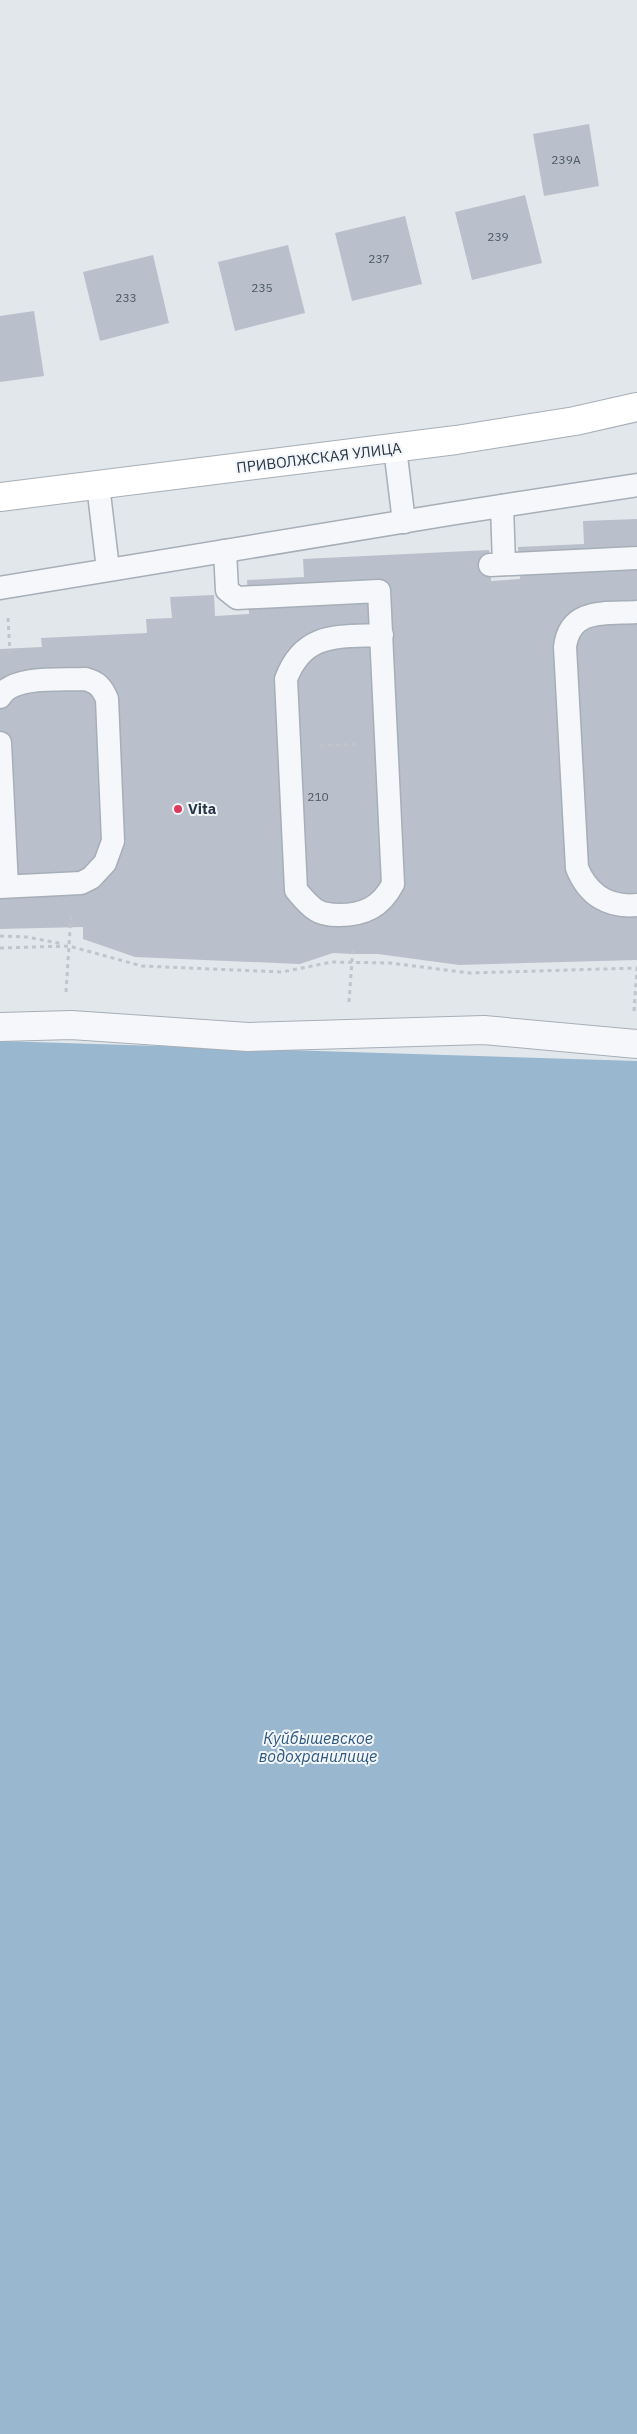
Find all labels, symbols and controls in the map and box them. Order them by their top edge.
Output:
house number: 239А [551,152,581,167]
house number: 239 [487,229,509,244]
house number: 237 [368,251,390,266]
house number: 235 [251,280,273,295]
house number: 233 [115,290,137,305]
street label: ПРИВОЛЖСКАЯ УЛИЦА [235,438,403,477]
house number: 210 [307,789,329,804]
place label: Vita [188,799,217,818]
marker: Vita [172,803,184,815]
water label: Куйбышевское водохранилище [259,1728,377,1766]

